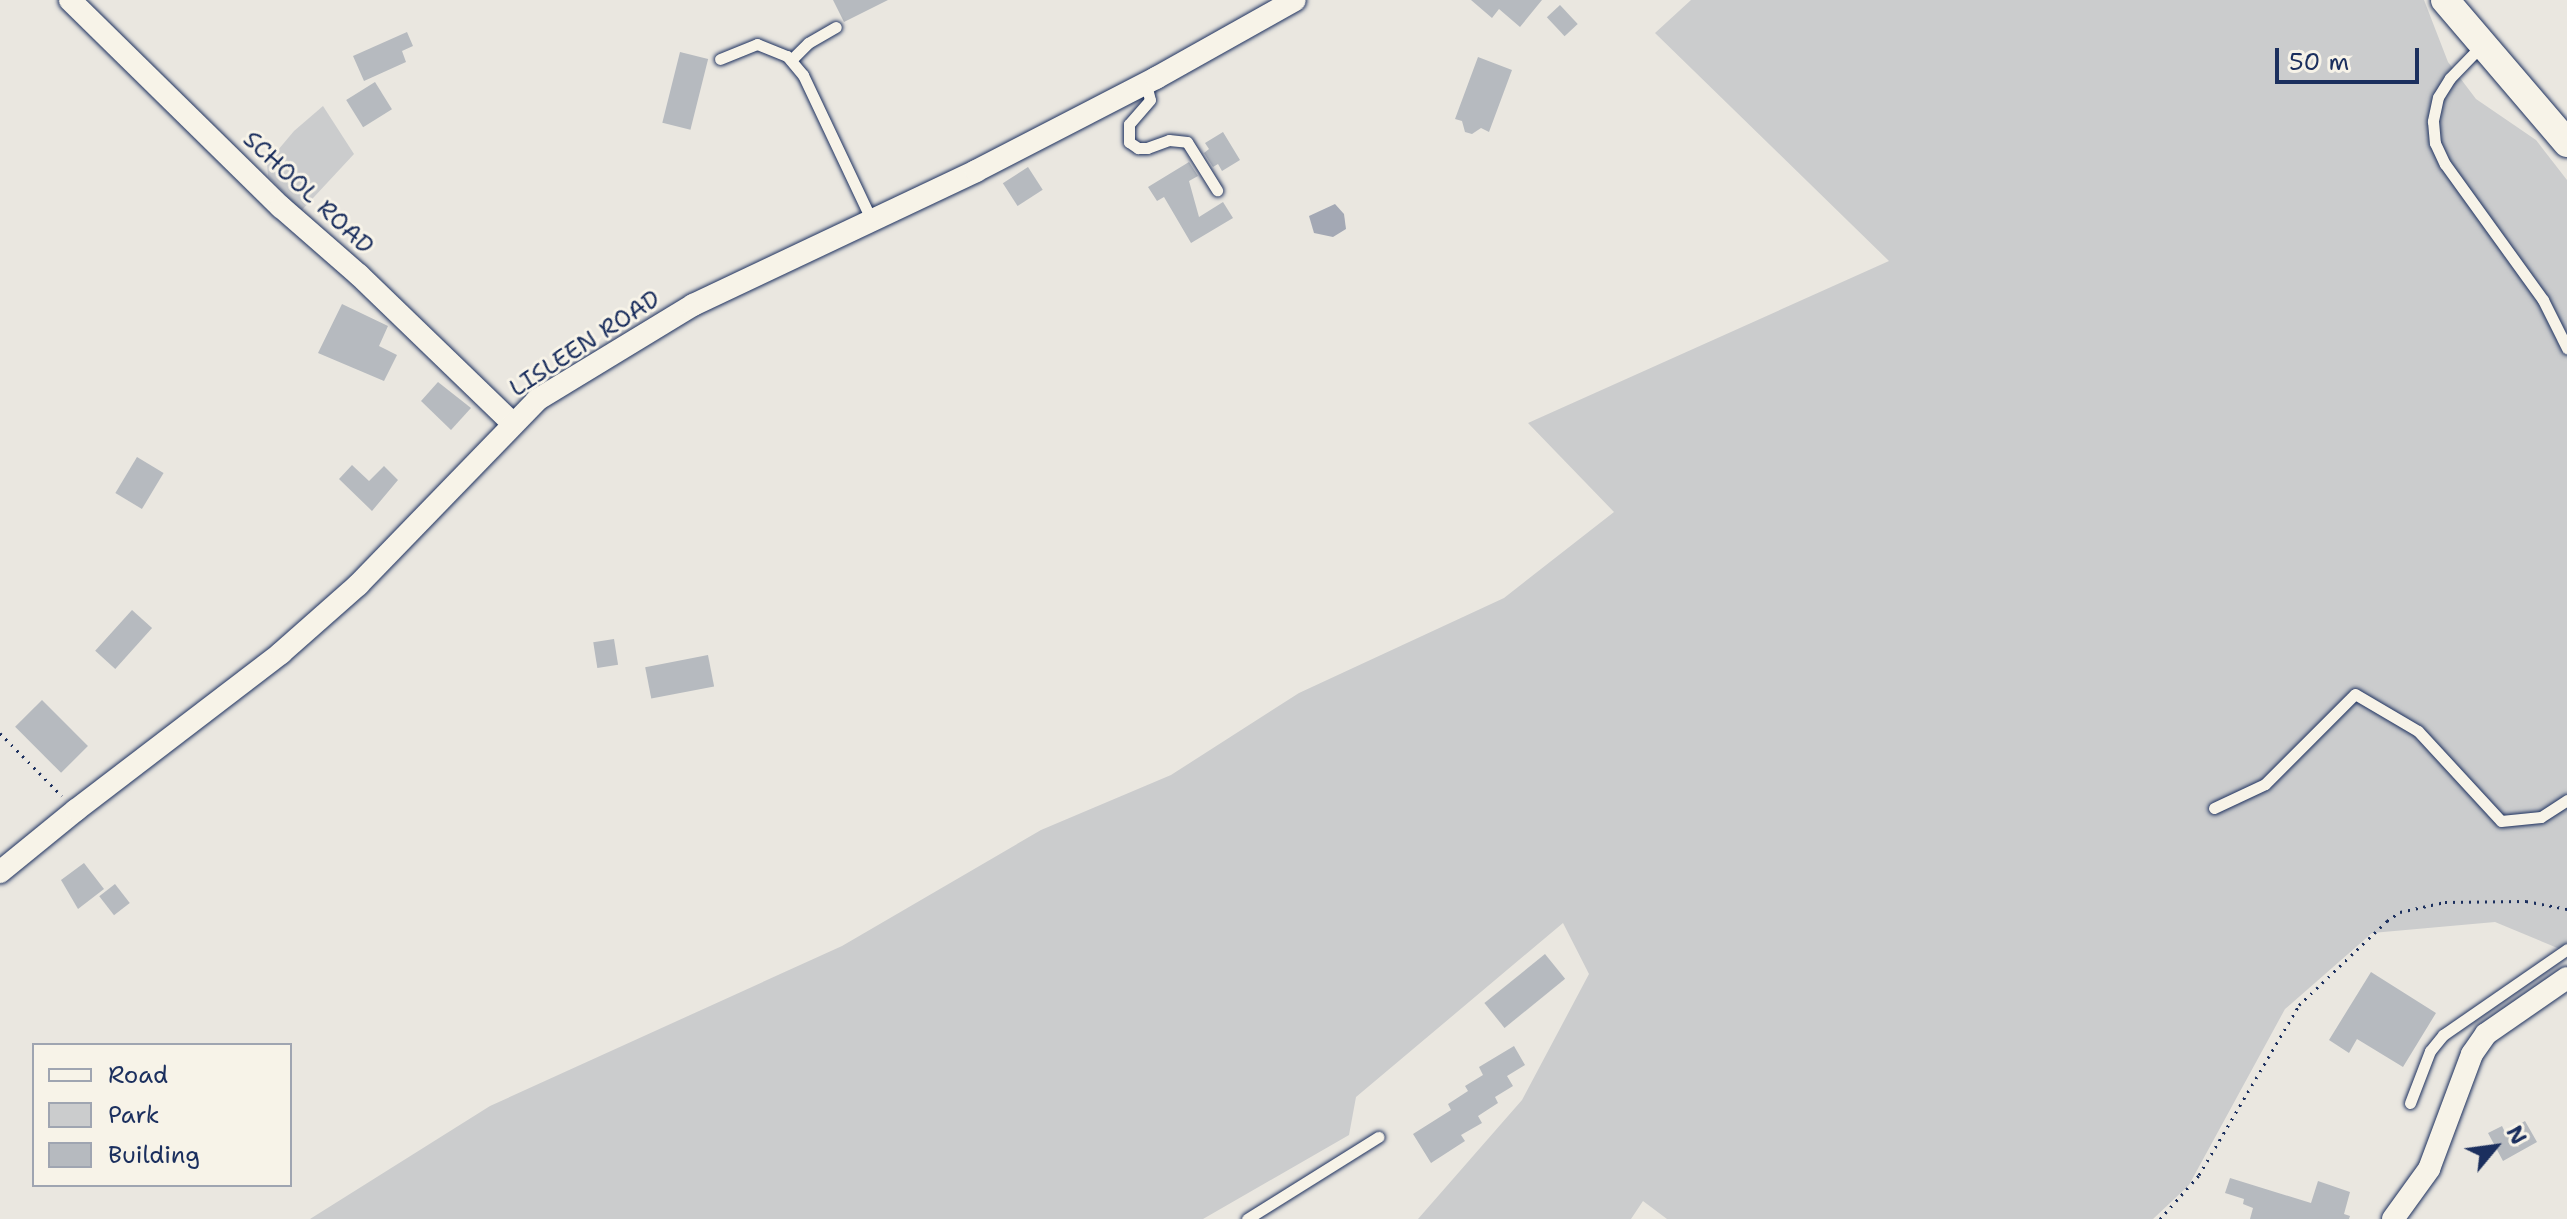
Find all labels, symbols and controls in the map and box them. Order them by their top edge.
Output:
scale bar [2279,32,2423,82]
text: 50 m [2289,46,2349,78]
street label: SCHOOL ROAD [237,125,379,261]
street label: LISLEEN ROAD [504,285,666,403]
legend [32,1043,292,1187]
text: Road [108,1059,168,1091]
text: Park [108,1099,160,1131]
north arrow [2455,1107,2535,1187]
text: N [2500,1120,2533,1150]
text: Building [108,1139,200,1171]

